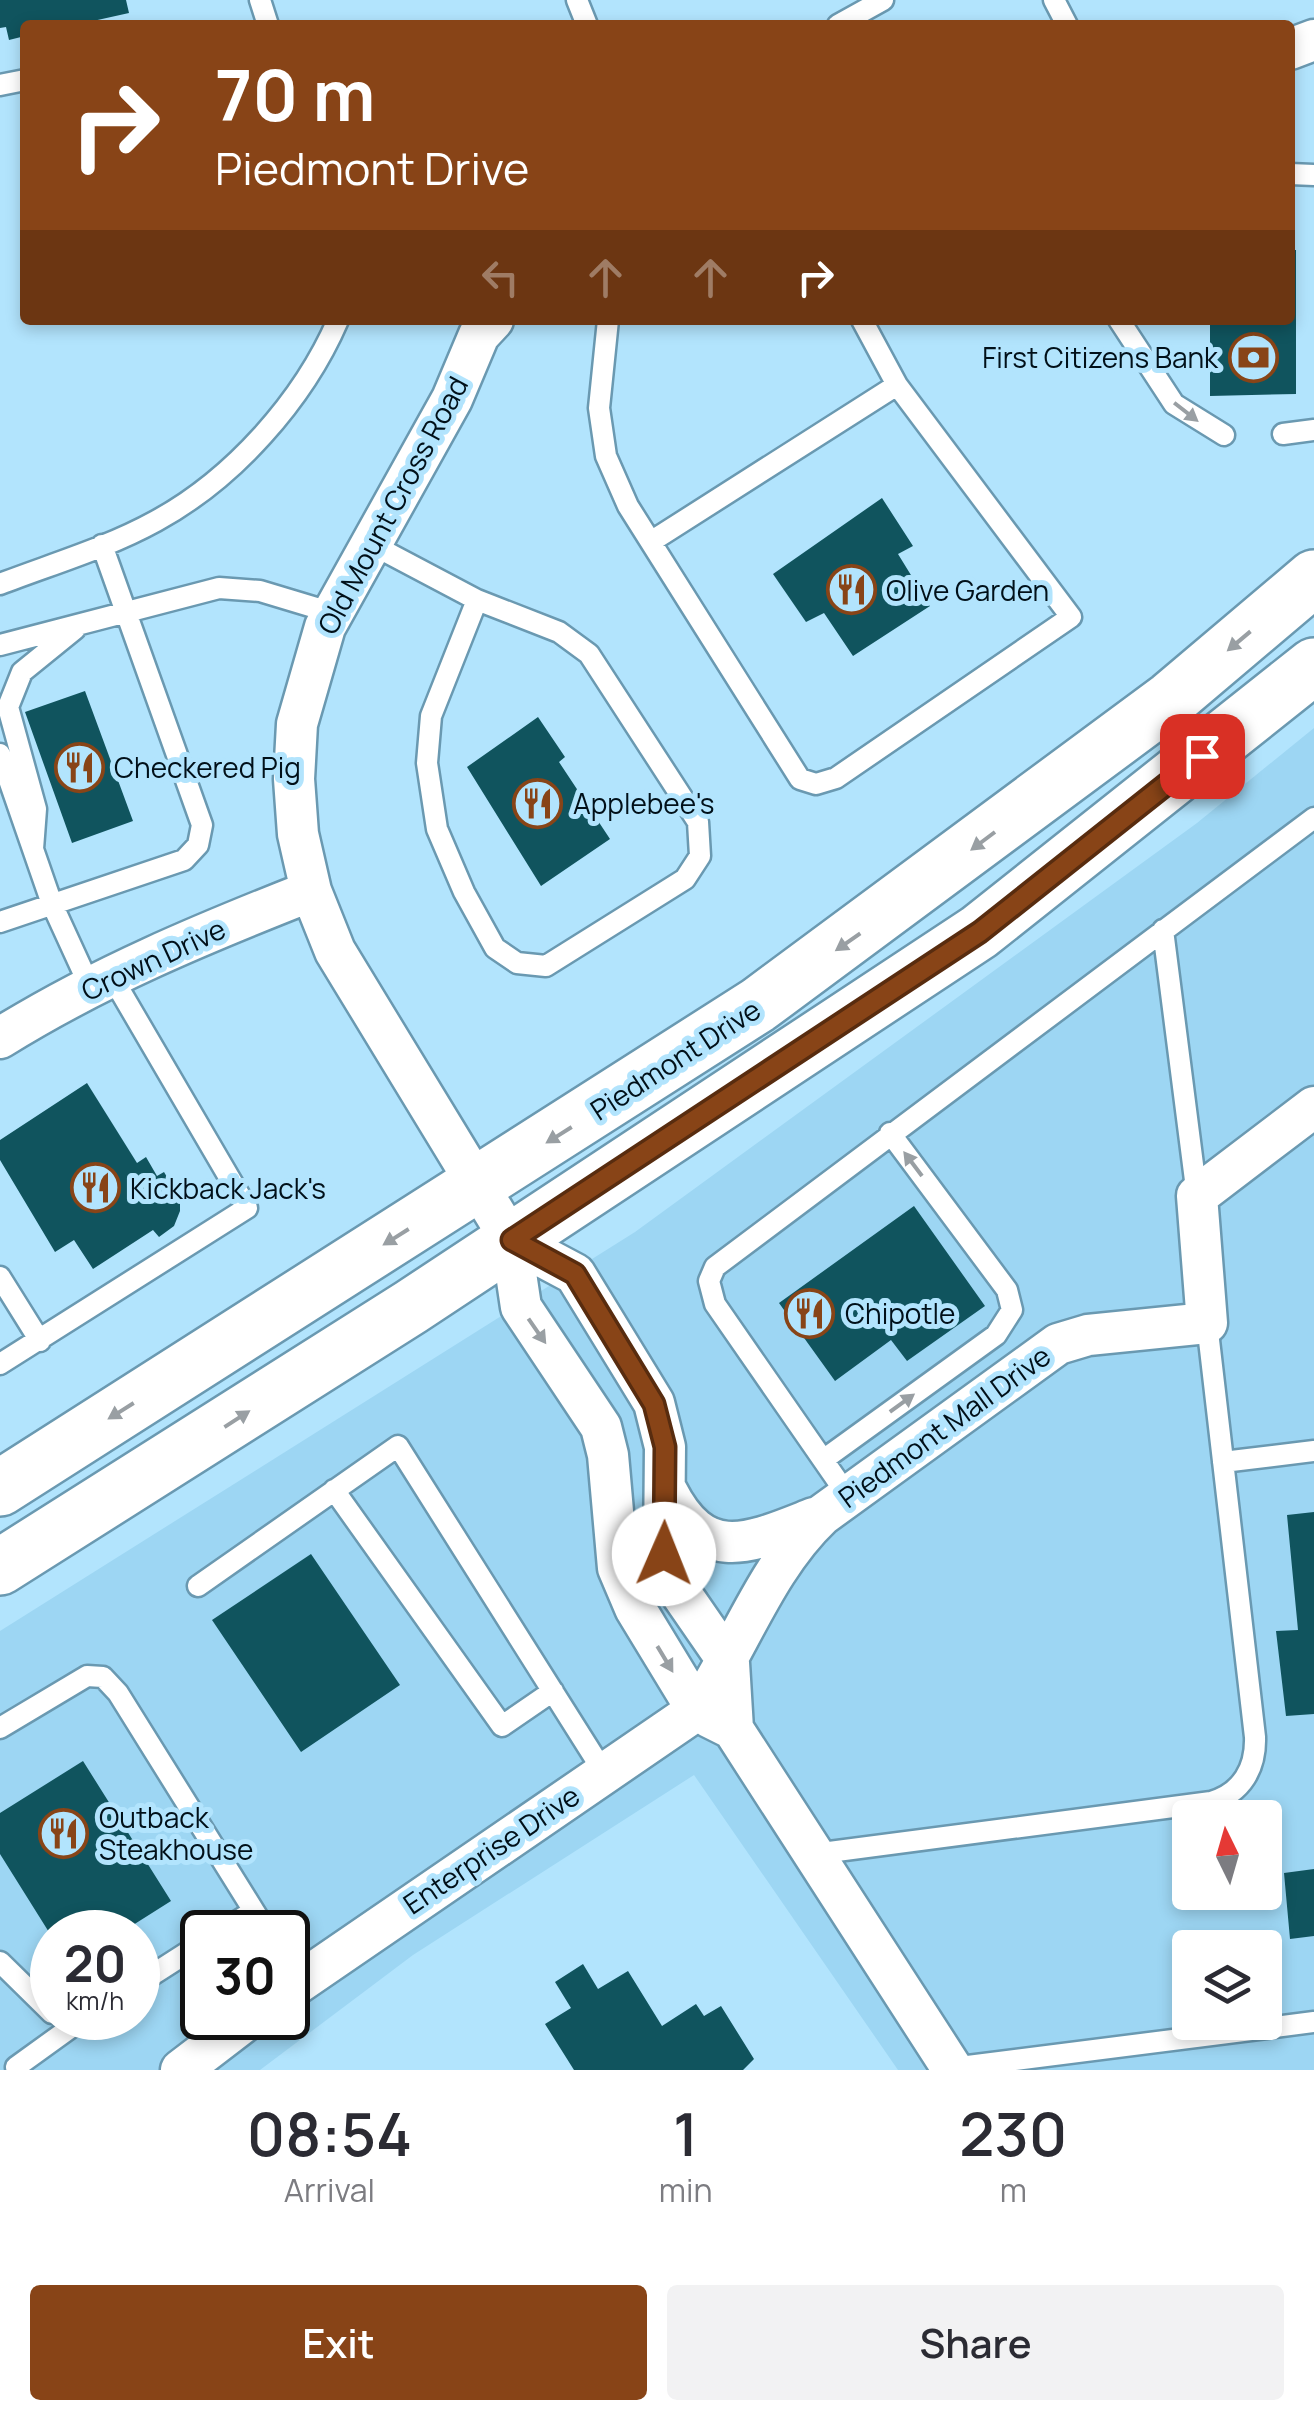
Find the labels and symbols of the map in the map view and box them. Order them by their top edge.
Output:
bank icon: First Citizens Bank [1227,331,1279,383]
place label: First Citizens Bank [982,338,1219,376]
street label: Old Mount Cross Road [308,369,476,641]
one-way arrow [1173,402,1199,422]
restaurant icon: Olive Garden [825,564,877,616]
place label: Olive Garden [886,571,1049,609]
one-way arrow [1227,630,1252,651]
pin [1160,714,1245,799]
restaurant icon: Checkered Pig [53,741,105,793]
place label: Checkered Pig [114,748,301,786]
restaurant icon: Applebee's [512,777,564,829]
place label: Applebee's [573,784,715,822]
one-way arrow [970,830,996,851]
street label: Crown Drive [75,909,231,1009]
one-way arrow [835,932,861,951]
street label: Piedmont Drive [583,990,767,1128]
one-way arrow [545,1125,573,1143]
one-way arrow [904,1151,923,1177]
restaurant icon: Kickback Jack's [69,1162,121,1214]
place label: Kickback Jack's [130,1169,326,1207]
one-way arrow [382,1228,409,1246]
restaurant icon: Chipotle [784,1287,836,1339]
place label: Chipotle [845,1294,955,1332]
one-way arrow [527,1318,546,1345]
street label: Piedmont Mall Drive [830,1336,1058,1516]
one-way arrow [889,1394,915,1413]
one-way arrow [108,1402,135,1420]
one-way arrow [223,1410,251,1428]
position arrow [612,1502,716,1606]
one-way arrow [656,1645,673,1673]
street label: Enterprise Drive [395,1776,587,1922]
place label: Outback Steakhouse [99,1798,253,1868]
north arrow [1172,1800,1282,1910]
restaurant icon: Outback Steakhouse [38,1807,90,1859]
speed limit sign: 30 [180,1910,310,2040]

